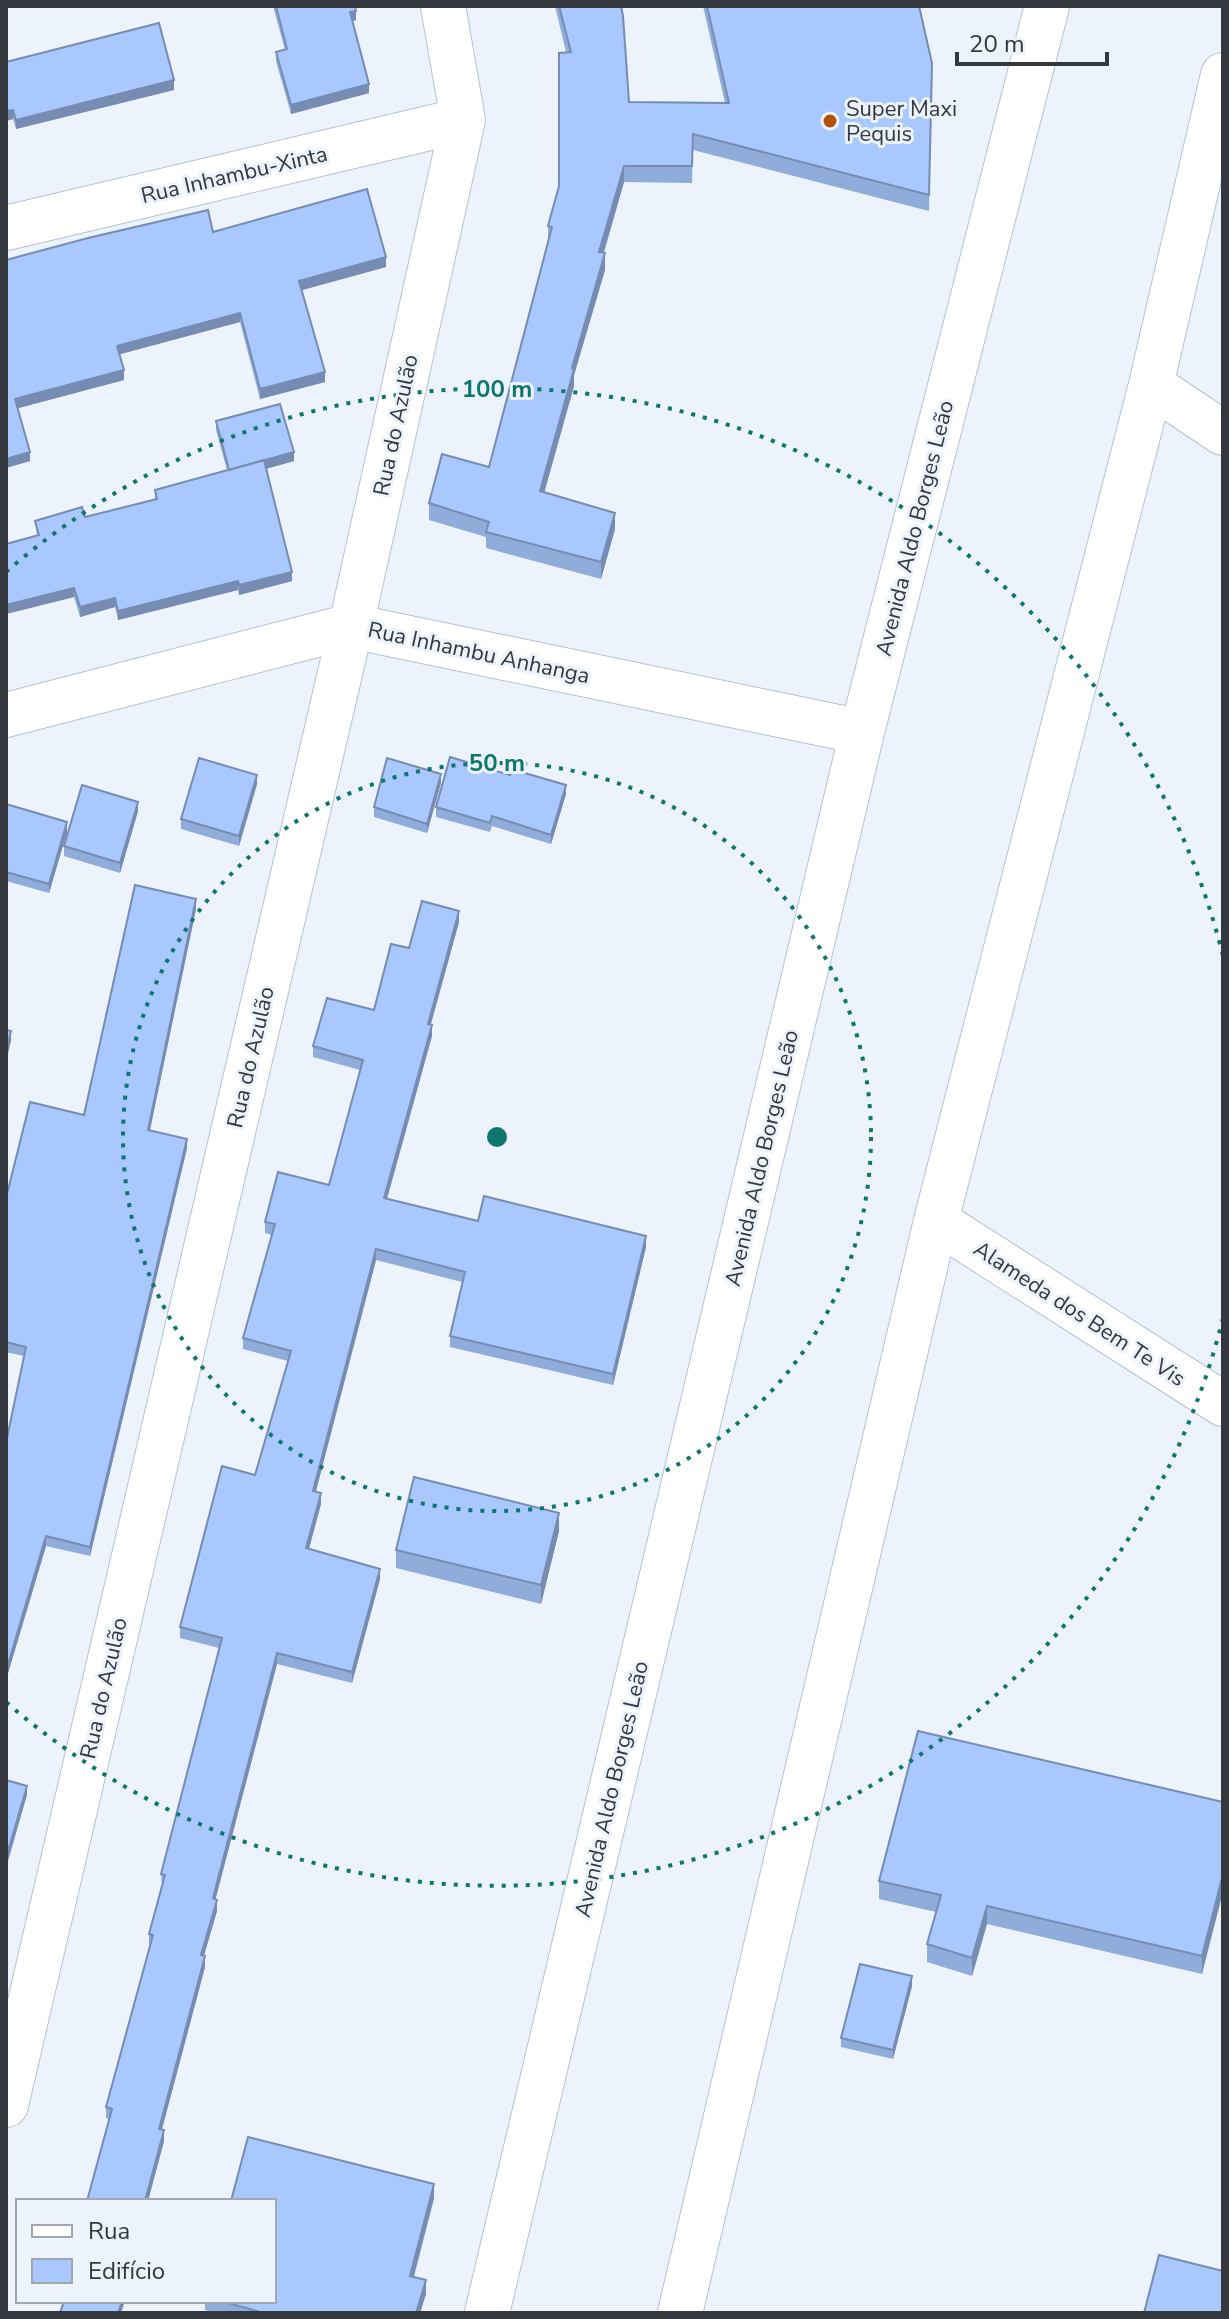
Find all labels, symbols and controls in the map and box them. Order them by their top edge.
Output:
scale bar [957,16,1107,66]
text: 20 m [969,28,1025,60]
place label: Super Maxi Pequis [846,94,957,149]
marker: Super Maxi Pequis [821,112,839,130]
street label: Rua Inhambu-Xinta [138,139,330,211]
street label: Rua do Azulão [366,352,426,499]
text: 100 m [462,373,532,405]
street label: Avenida Aldo Borges Leão [869,397,961,659]
street label: Rua Inhambu Anhanga [365,615,592,691]
text: 50 m [469,747,525,779]
street label: Rua do Azulão [220,984,282,1131]
street label: Avenida Aldo Borges Leão [718,1027,806,1289]
centre of rings [483,1123,511,1151]
street label: Alameda dos Bem Te Vis [968,1234,1191,1394]
street label: Rua do Azulão [73,1615,135,1762]
street label: Avenida Aldo Borges Leão [568,1658,656,1920]
legend [16,2199,276,2303]
text: Rua [88,2215,130,2247]
text: Edifício [88,2255,165,2287]

